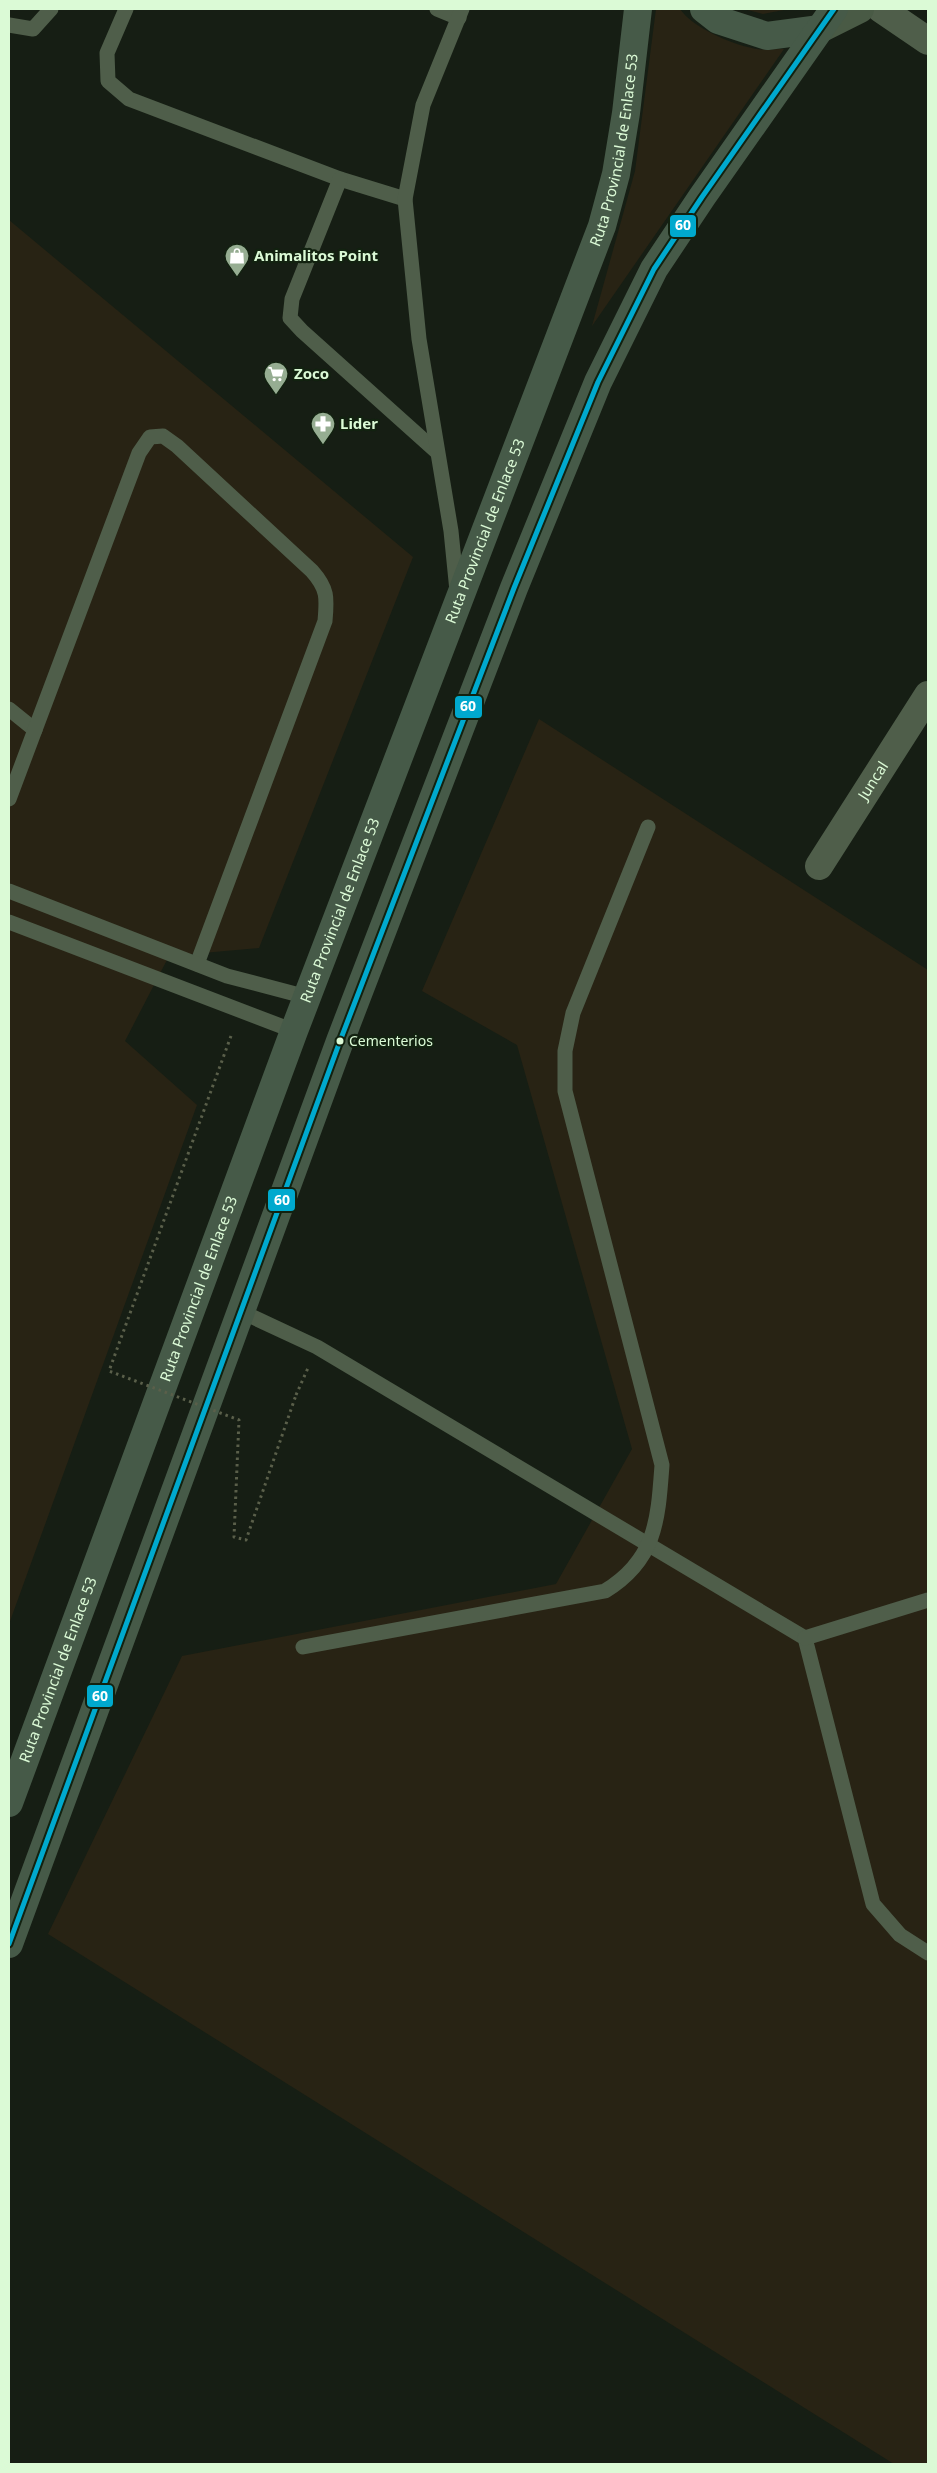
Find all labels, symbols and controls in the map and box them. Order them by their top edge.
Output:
street label: Ruta Provincial de Enlace 53 [584,52,642,249]
line badge: 60 [669,214,697,238]
text: 60 [675,215,691,234]
shop icon: Animalitos Point [224,243,250,277]
place label: Animalitos Point [254,245,378,265]
supermarket icon: Zoco [263,361,289,395]
place label: Zoco [294,363,329,383]
pharmacy icon: Lider [310,411,336,445]
place label: Lider [340,413,378,433]
street label: Ruta Provincial de Enlace 53 [440,436,529,626]
line badge: 60 [454,695,483,719]
text: 60 [460,696,476,715]
street label: Juncal [852,757,892,805]
street label: Ruta Provincial de Enlace 53 [295,815,384,1005]
place label: Cementerios [349,1031,433,1050]
marker: Cementerios [335,1036,345,1046]
line badge: 60 [267,1188,296,1212]
text: 60 [274,1190,290,1209]
street label: Ruta Provincial de Enlace 53 [154,1193,241,1384]
street label: Ruta Provincial de Enlace 53 [14,1574,101,1765]
line badge: 60 [86,1684,114,1708]
text: 60 [92,1686,108,1705]

